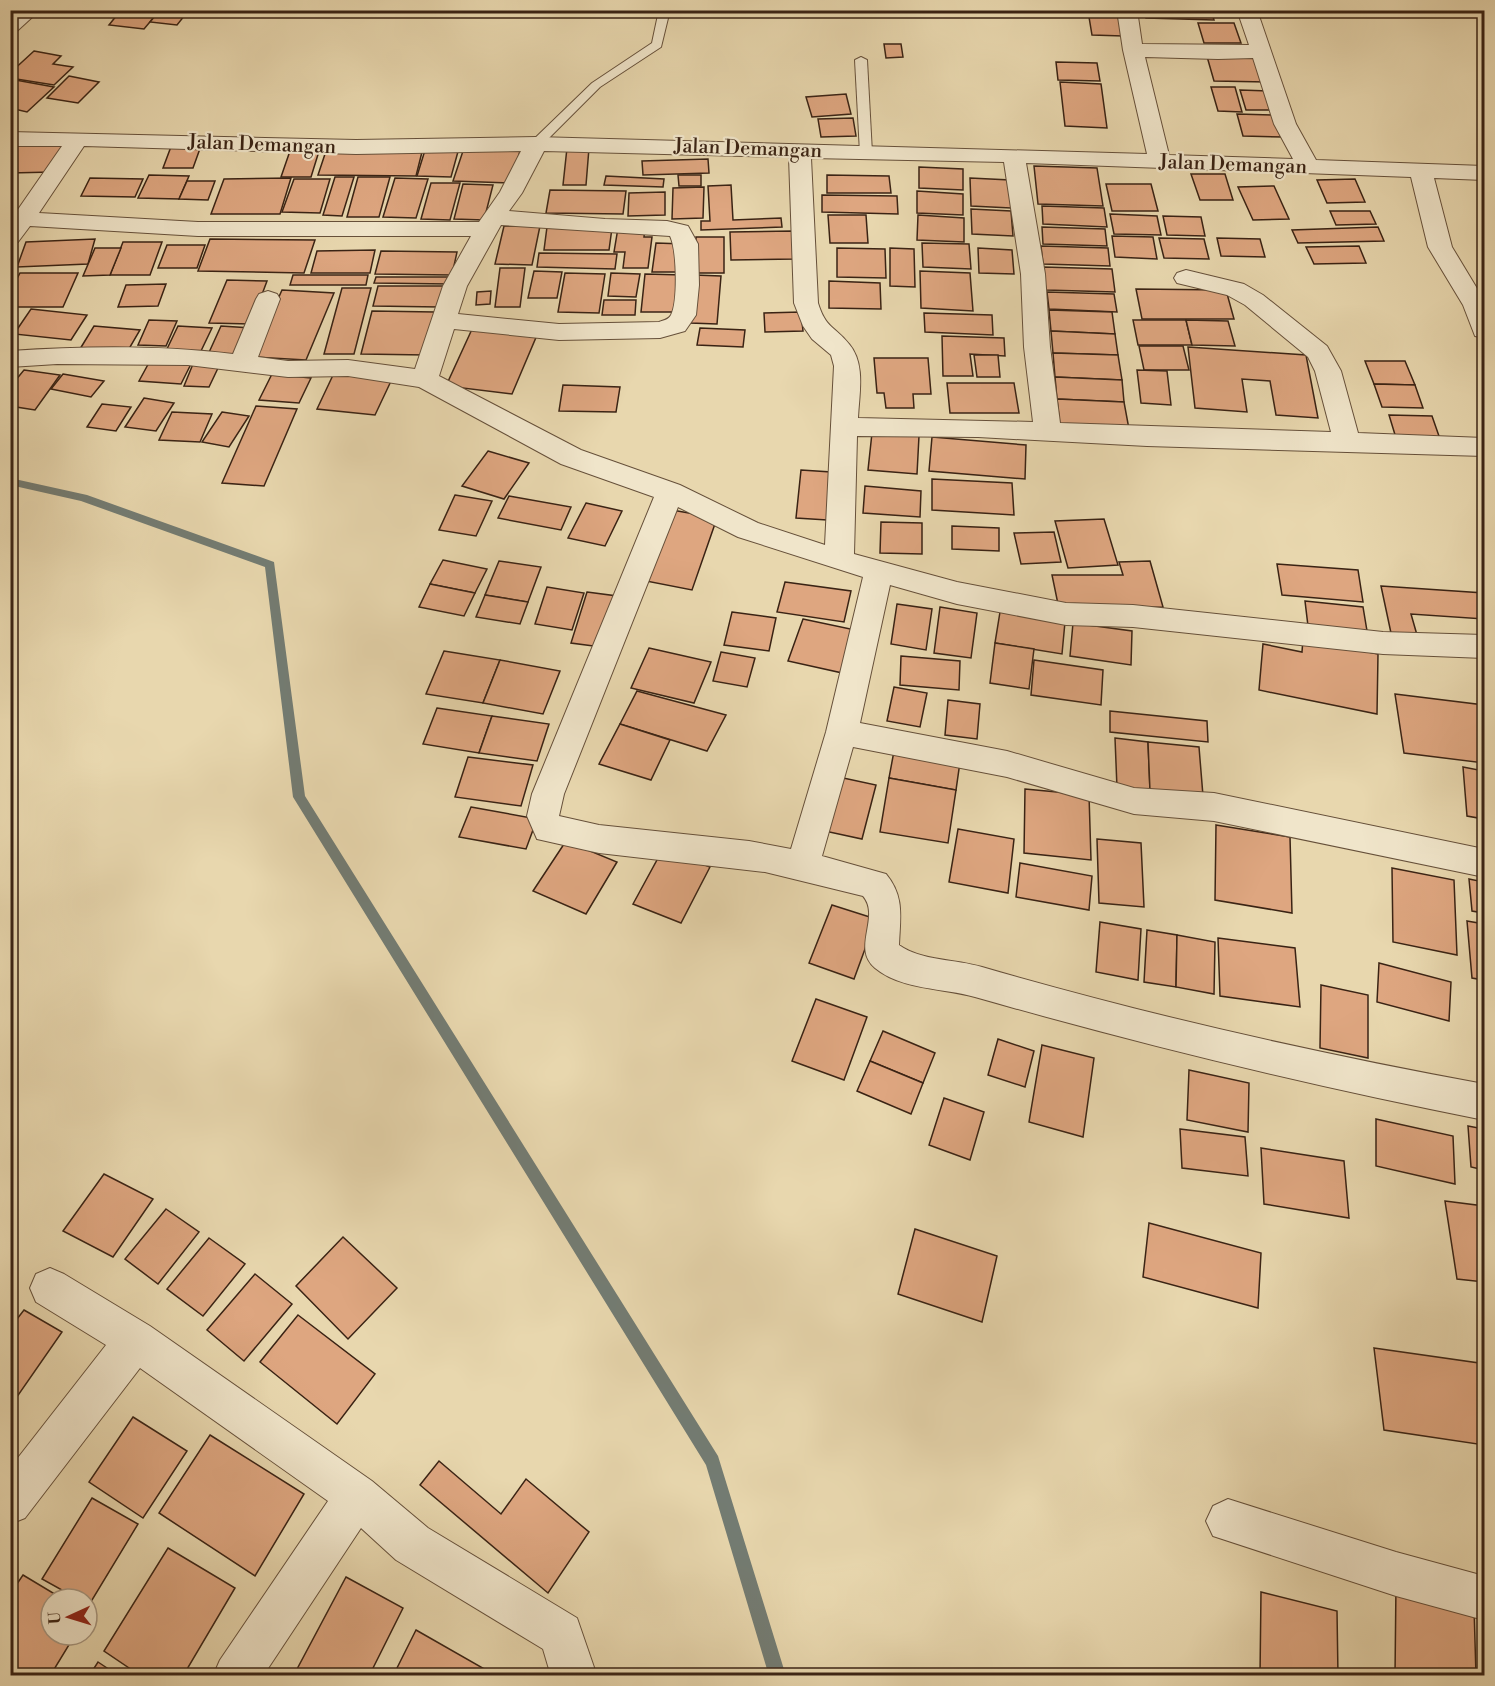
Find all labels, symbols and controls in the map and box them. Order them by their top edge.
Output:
street label: Jalan Demangan [186,130,337,160]
street label: Jalan Demangan [672,134,823,164]
street label: Jalan Demangan [1157,150,1308,180]
north arrow [39,1587,99,1647]
text: U [45,1610,65,1625]

